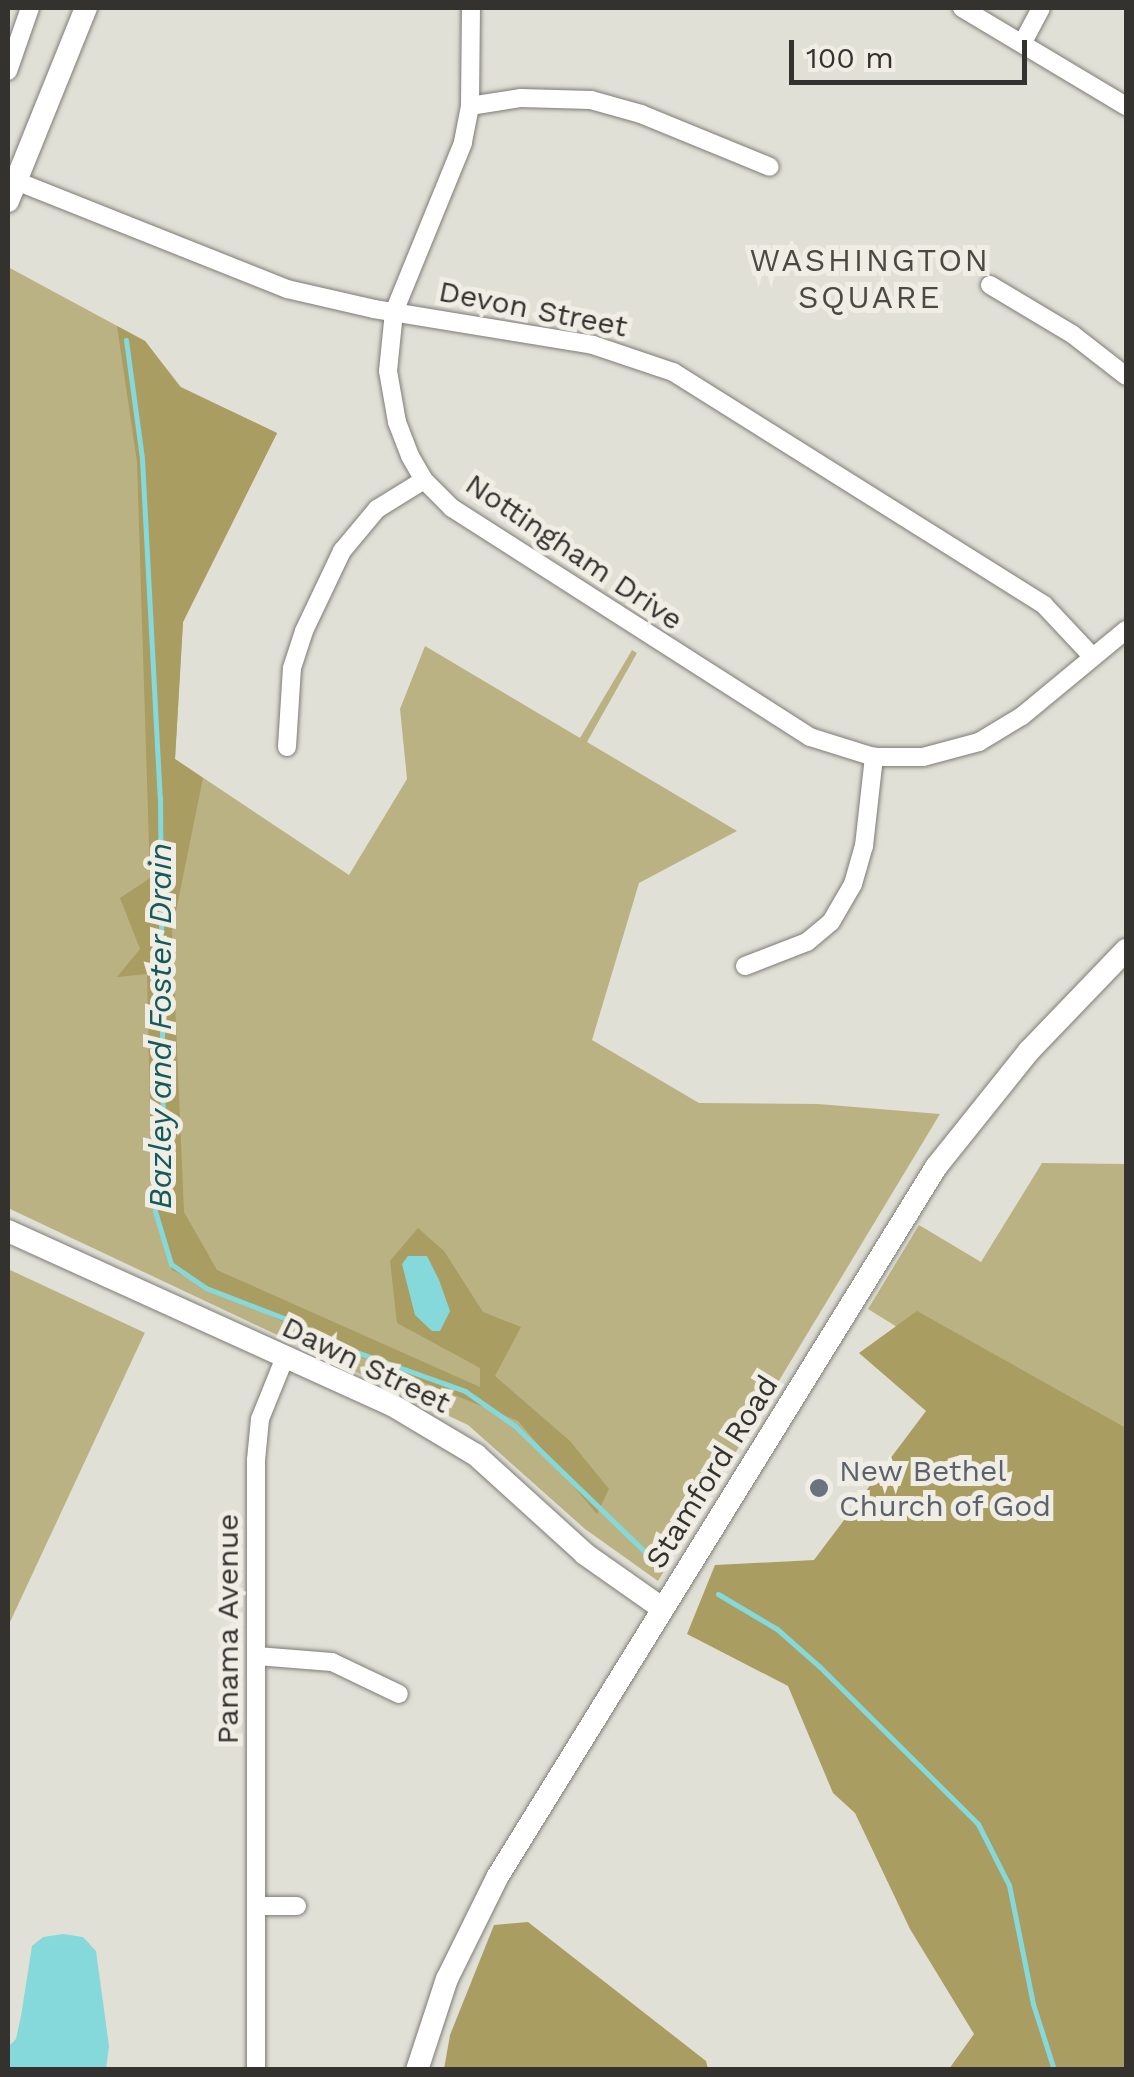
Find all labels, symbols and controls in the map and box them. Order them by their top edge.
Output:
scale bar [794,20,1032,82]
text: 100 m [806,40,894,75]
district label: WASHINGTON SQUARE [749,242,991,317]
street label: Devon Street [436,273,630,345]
street label: Nottingham Drive [459,466,689,638]
water label: Bazley and Foster Drain [141,842,179,1210]
street label: Dawn Street [276,1309,456,1421]
street label: Stamford Road [638,1369,786,1575]
place label: New Bethel Church of God [839,1453,1052,1524]
marker: New Bethel Church of God [808,1477,830,1499]
street label: Panama Avenue [210,1513,246,1745]

